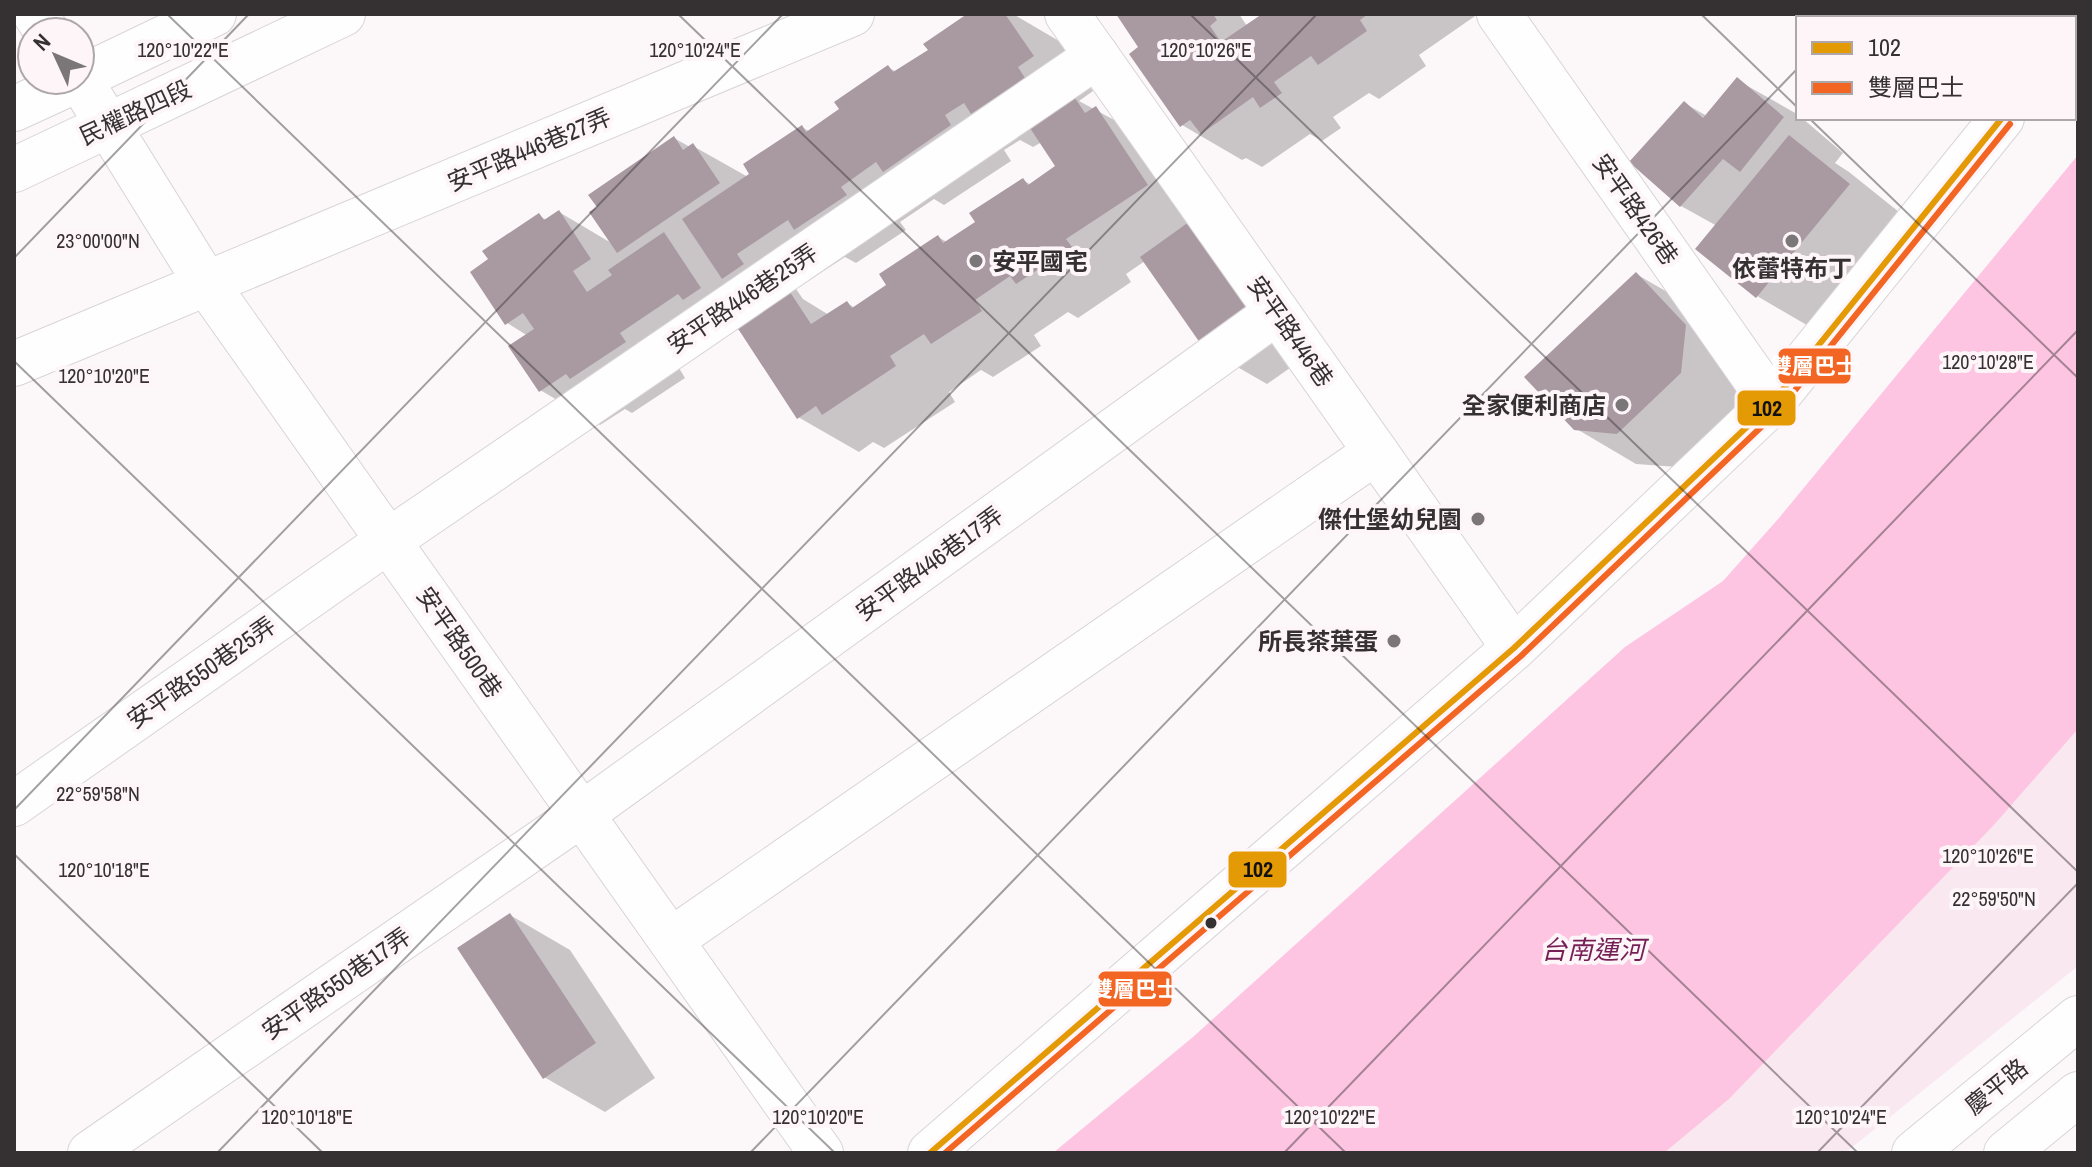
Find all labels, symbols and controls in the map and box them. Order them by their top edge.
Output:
north arrow [16,16,96,96]
legend [1796,16,2076,120]
text: N [26,27,57,57]
text: 102 [1868,31,1901,63]
text: 120°10'22"E [137,36,229,63]
text: 120°10'24"E [649,36,741,63]
text: 120°10'26"E [1160,36,1252,63]
text: 雙層巴士 [1868,71,1964,103]
street label: 民權路四段 [74,72,196,152]
street label: 安平路446巷27弄 [442,100,616,198]
street label: 安平路426巷 [1586,147,1686,271]
text: 23°00'00"N [56,227,140,254]
marker: 依蕾特布丁 [1783,232,1801,250]
street label: 安平路446巷25弄 [661,236,823,360]
place label: 安平國宅 [992,245,1088,277]
marker: 安平國宅 [967,252,985,270]
place label: 依蕾特布丁 [1732,252,1852,284]
street label: 安平路446巷 [1241,269,1341,393]
line badge: 雙層巴士 [1777,347,1852,385]
text: 120°10'28"E [1942,348,2034,375]
text: 雙層巴士 [1770,351,1858,381]
text: 120°10'20"E [58,362,150,389]
place label: 全家便利商店 [1462,389,1606,421]
line badge: 102 [1736,389,1797,427]
text: 102 [1752,393,1782,423]
marker: 全家便利商店 [1613,396,1631,414]
street label: 安平路446巷17弄 [849,499,1009,627]
place label: 傑仕堡幼兒園 [1318,503,1462,535]
marker: 傑仕堡幼兒園 [1469,510,1487,528]
street label: 安平路500巷 [410,580,510,704]
street label: 安平路550巷25弄 [120,609,282,735]
place label: 所長茶葉蛋 [1258,625,1378,657]
marker: 所長茶葉蛋 [1385,632,1403,650]
text: 22°59'58"N [56,780,140,807]
text: 120°10'26"E [1942,842,2034,869]
line badge: 102 [1227,850,1288,889]
text: 102 [1243,854,1273,884]
text: 120°10'18"E [58,856,150,883]
text: 22°59'50"N [1952,885,2036,912]
unlabelled marker [1203,915,1219,931]
street label: 安平路550巷17弄 [255,920,417,1046]
water label: 台南運河 [1541,932,1650,967]
line badge: 雙層巴士 [1097,970,1173,1008]
text: 雙層巴士 [1091,974,1179,1004]
street label: 慶平路 [1958,1051,2034,1121]
text: 120°10'18"E [261,1103,353,1130]
text: 120°10'20"E [772,1103,864,1130]
text: 120°10'22"E [1284,1103,1376,1130]
text: 120°10'24"E [1795,1103,1887,1130]

